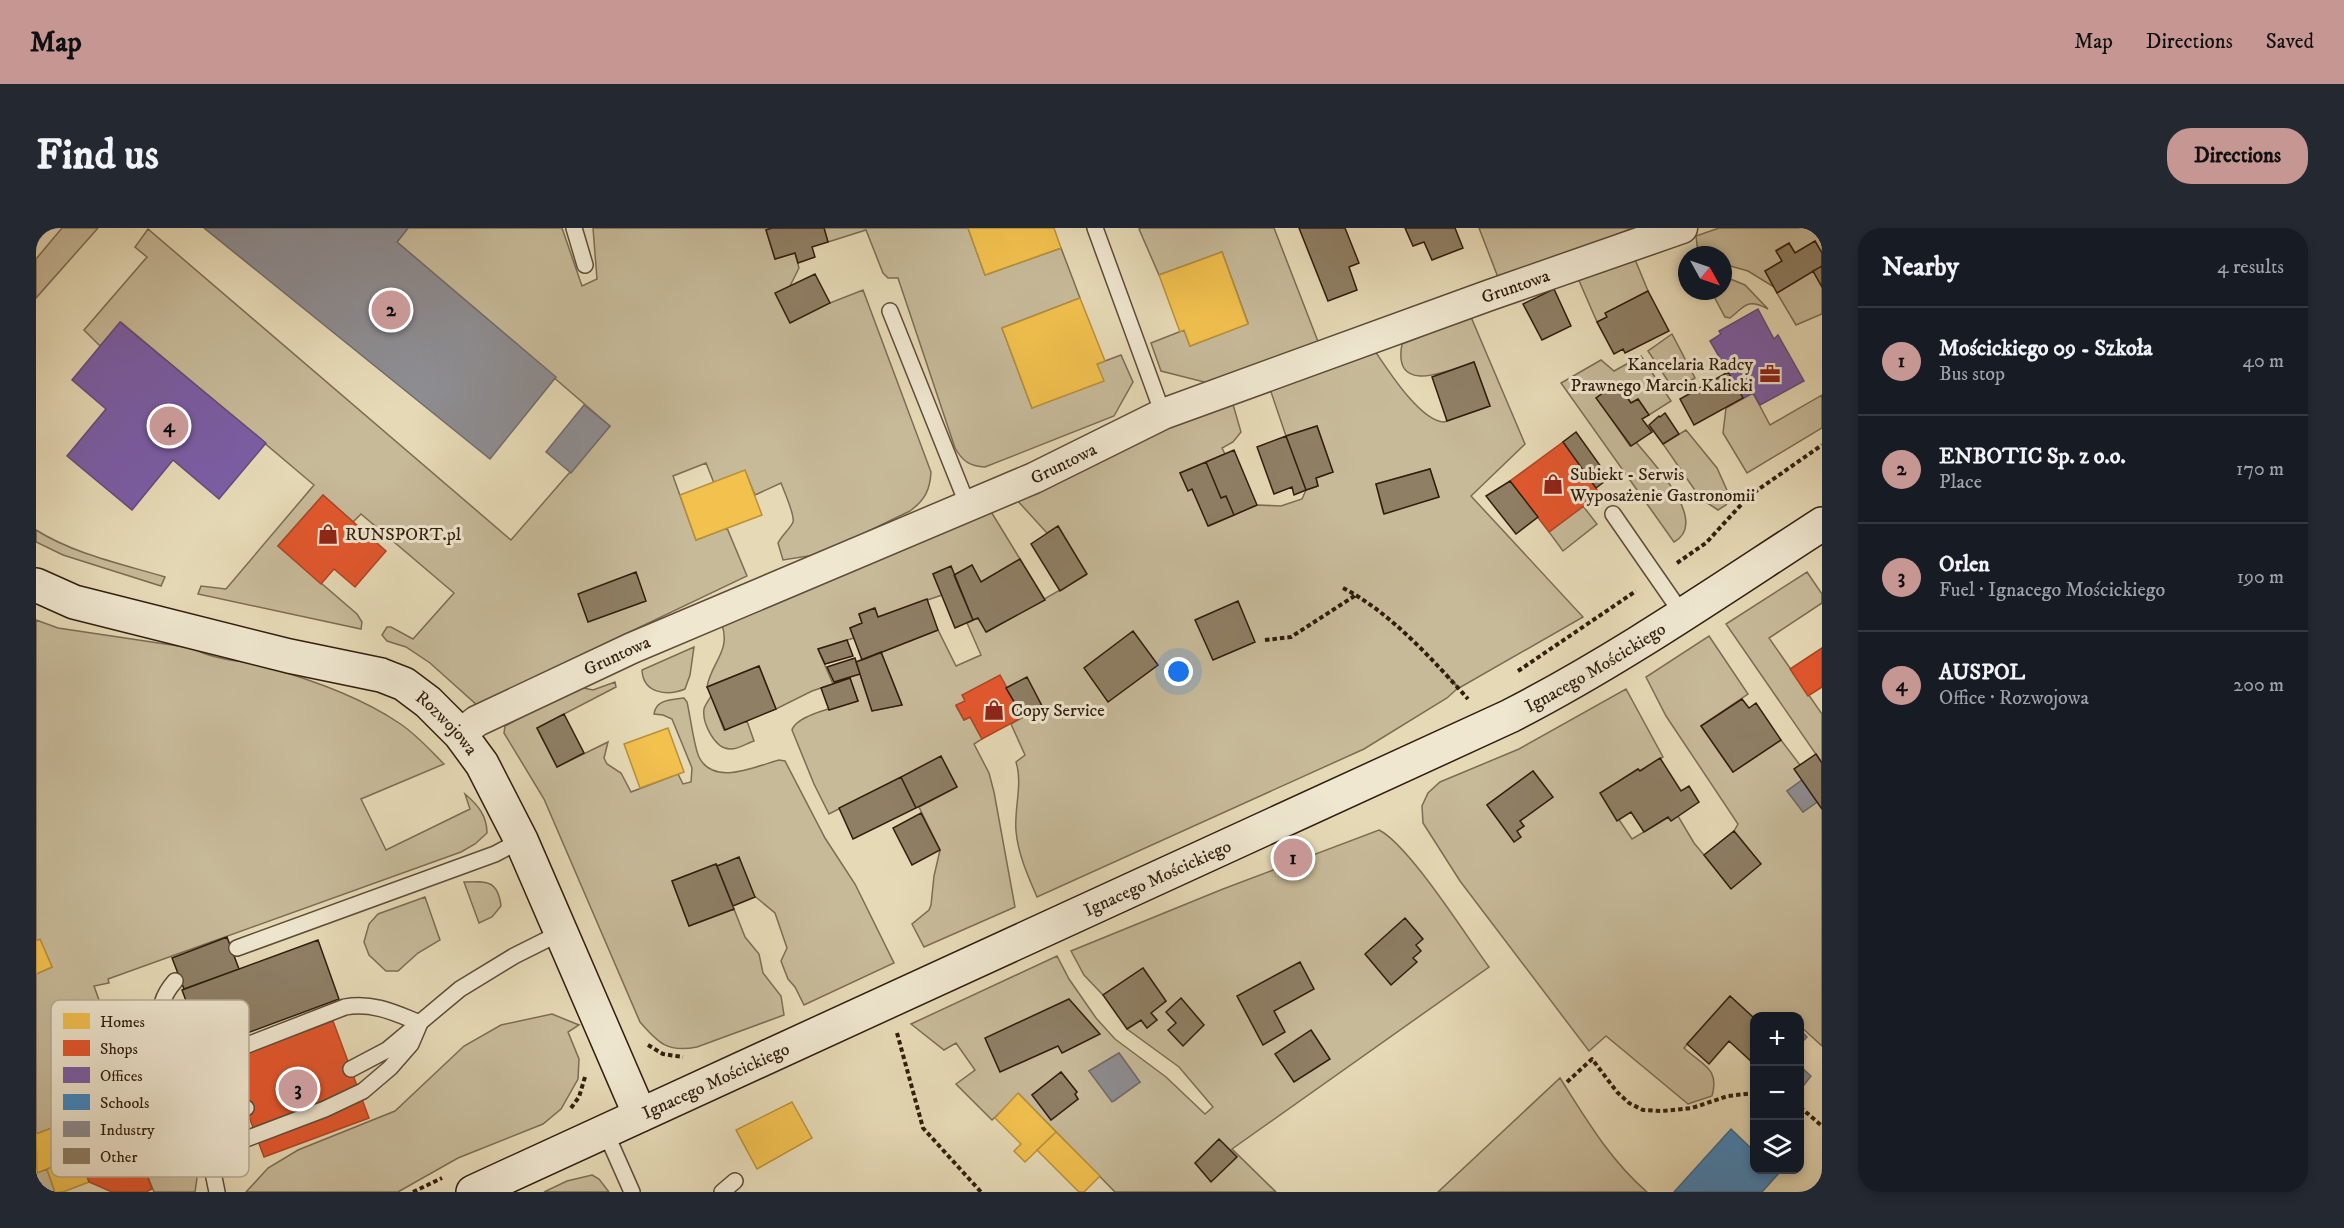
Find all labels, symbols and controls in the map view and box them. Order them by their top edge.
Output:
text: Map [30,25,82,60]
text: Map [2074,29,2113,55]
text: Directions [2146,29,2233,55]
text: Saved [2266,29,2314,55]
button: Directions [2167,128,2308,184]
text: Find us [36,130,159,182]
north arrow [1678,246,1732,300]
text: Nearby [1882,251,1959,284]
text: 4 results [2217,255,2284,280]
street label: Gruntowa [1478,265,1553,309]
pin: 2 [372,288,410,332]
text: Mościckiego 09 - Szkoła [1939,335,2153,362]
text: 1 [1898,349,1905,374]
text: 40 m [2242,349,2284,374]
place label: Kancelaria Radcy Prawnego Marcin Kalicki [1571,354,1753,397]
office icon: Kancelaria Radcy Prawnego Marcin Kalicki [1758,362,1782,386]
text: Bus stop [1939,362,2005,387]
pin: 4 [150,404,188,448]
street label: Gruntowa [1027,439,1101,490]
text: ENBOTIC Sp. z o.o. [1939,443,2126,470]
text: 2 [1897,457,1906,482]
text: 170 m [2236,457,2284,482]
place label: Subiekt - Serwis Wyposażenie Gastronomii [1569,464,1755,507]
text: Place [1939,470,1982,495]
shop icon: Subiekt - Serwis Wyposażenie Gastronomii [1541,472,1565,496]
shop icon: RUNSPORT.pl [316,522,340,546]
place label: RUNSPORT.pl [345,524,462,546]
text: Orlen [1939,551,1990,578]
text: 3 [1898,565,1905,590]
text: 190 m [2237,565,2284,590]
text: Fuel · Ignacego Mościckiego [1939,578,2165,603]
street label: Ignacego Mościckiego [1521,618,1670,718]
street label: Gruntowa [580,631,654,681]
your location [1164,657,1193,686]
text: AUSPOL [1939,659,2025,686]
text: 4 [1896,673,1907,698]
text: 200 m [2233,673,2284,698]
text: Office · Rozwojowa [1939,686,2089,711]
street label: Rozwojowa [411,687,482,760]
shop icon: Copy Service [982,698,1006,722]
place label: Copy Service [1011,700,1105,722]
street label: Ignacego Mościckiego [1081,835,1235,922]
pin: 1 [1274,836,1312,880]
legend [51,1000,249,1177]
text: Homes [100,1012,145,1032]
map controls [1750,1012,1804,1174]
button: + [1750,1012,1804,1066]
street label: Ignacego Mościckiego [639,1038,793,1125]
text: Shops [100,1039,138,1059]
text: Offices [100,1066,143,1086]
pin: 3 [278,1066,318,1112]
button: − [1750,1066,1804,1120]
text: Schools [100,1093,149,1113]
text: Industry [100,1120,155,1140]
button: layers [1750,1120,1804,1174]
text: Other [100,1147,137,1167]

